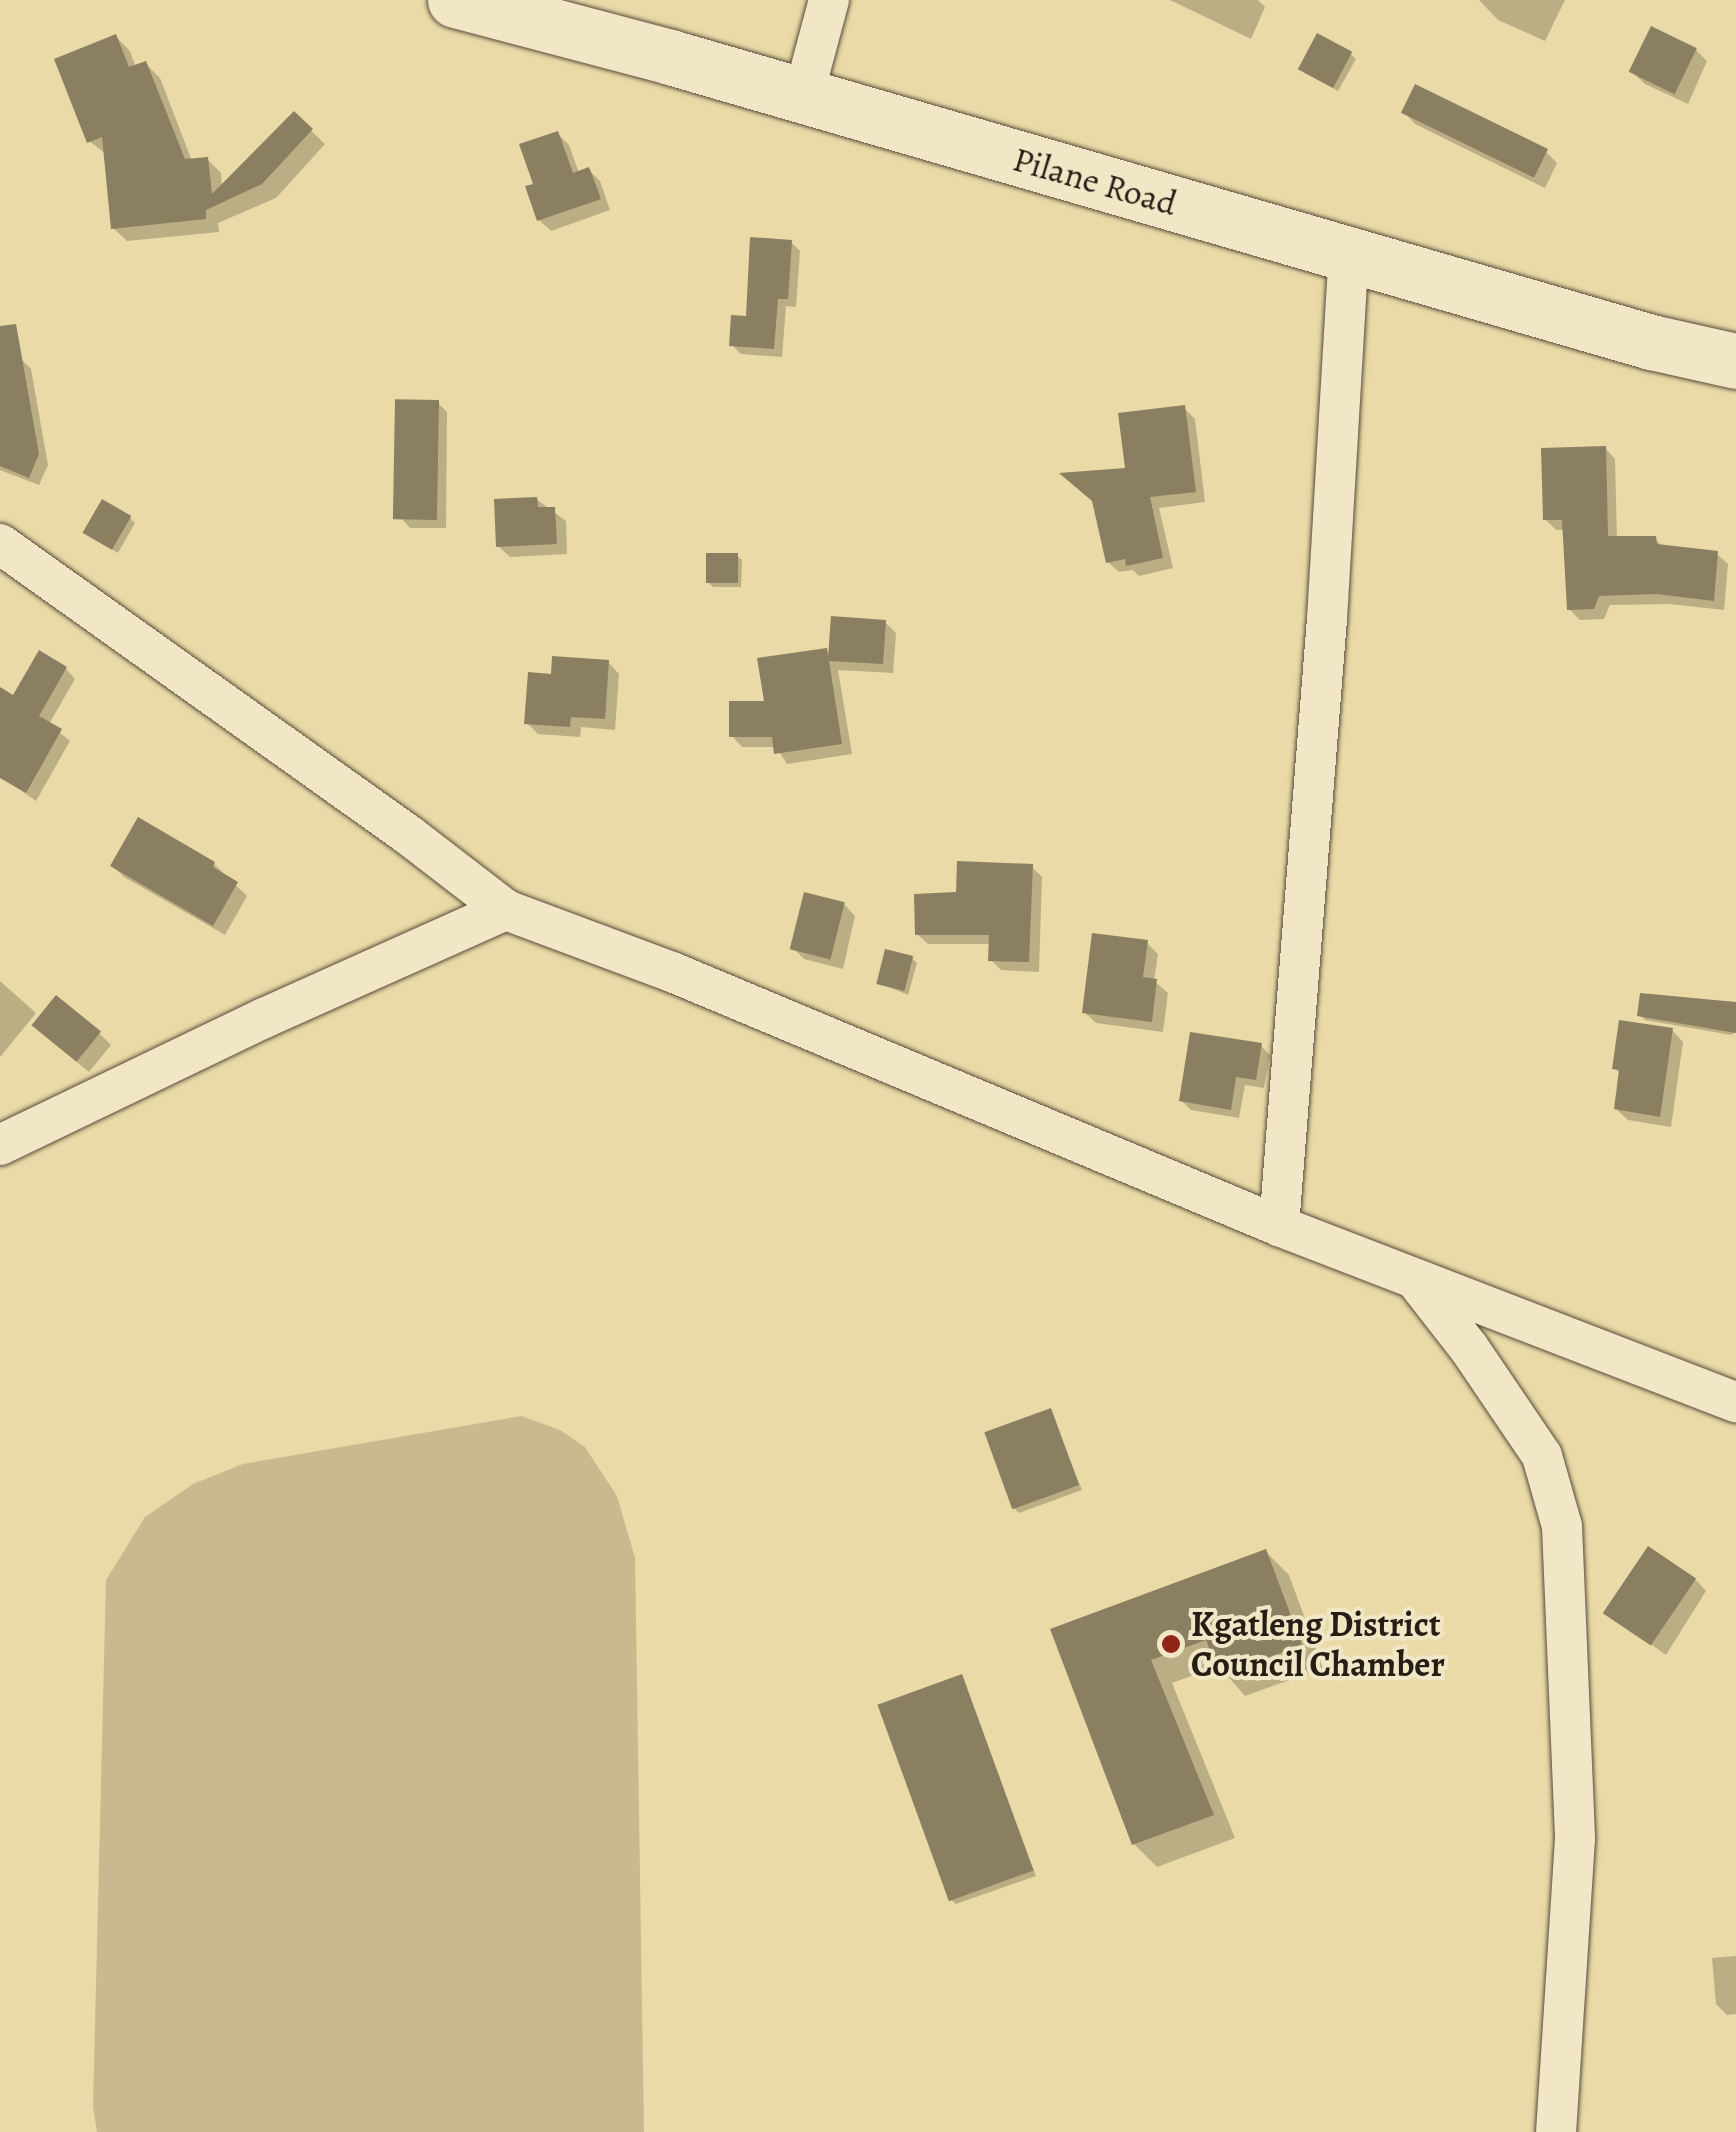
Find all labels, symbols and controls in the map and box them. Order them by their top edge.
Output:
street label: Pilane Road [1008,138,1182,224]
place label: Kgatleng District Council Chamber [1191,1603,1445,1685]
marker: Kgatleng District Council Chamber [1160,1633,1182,1655]

